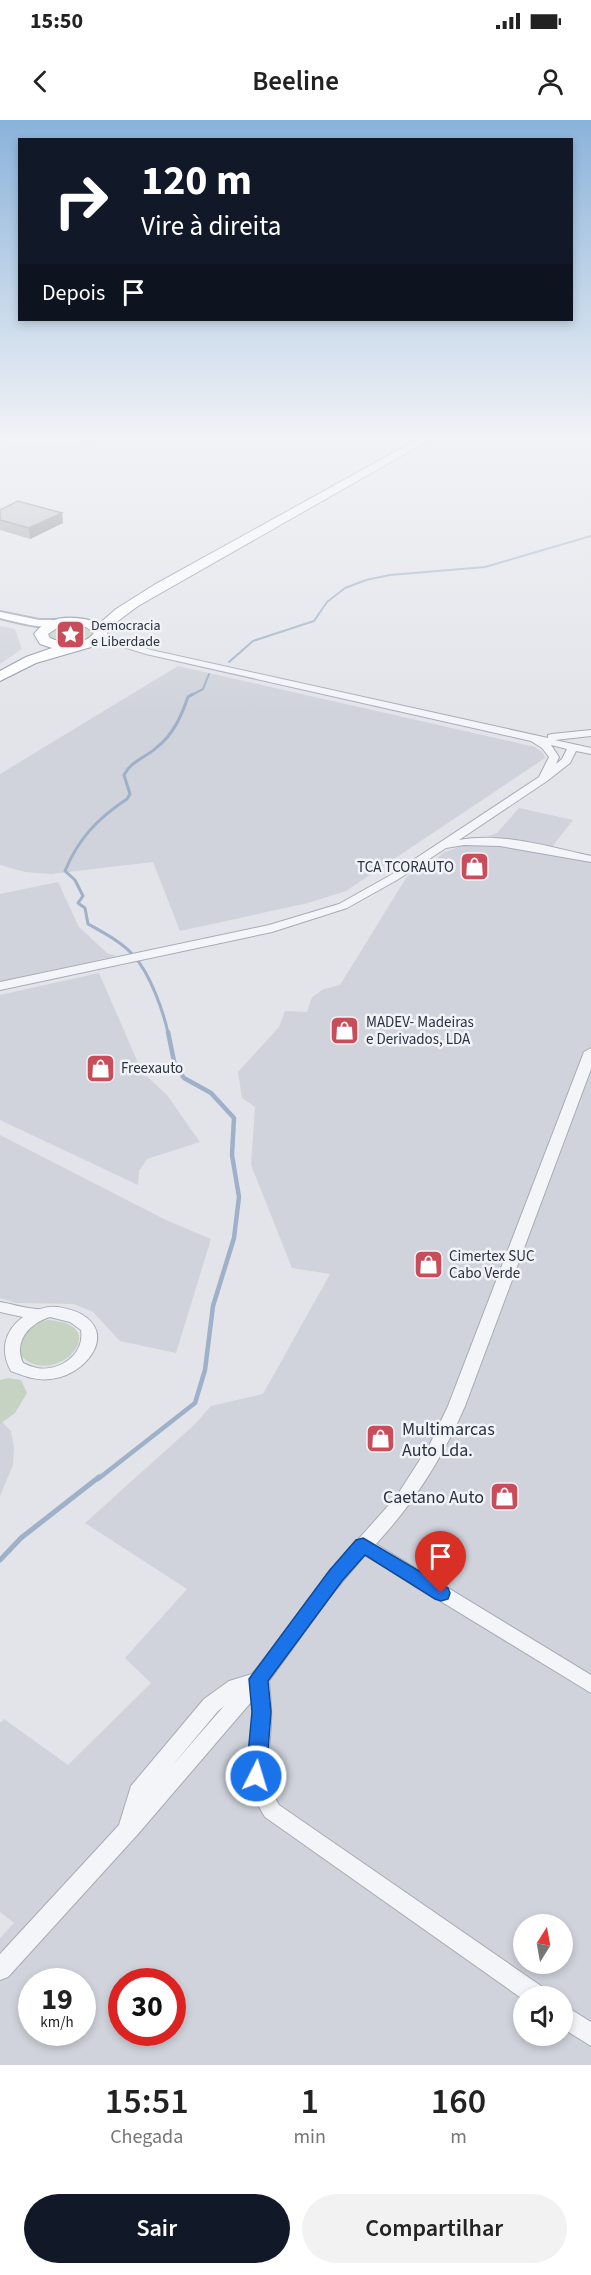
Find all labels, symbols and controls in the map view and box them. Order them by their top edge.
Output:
text: 15:50 [30,5,83,37]
text: Beeline [252,62,339,101]
icon: back [24,65,57,98]
icon: person [534,65,567,98]
text: 120 m [141,151,252,211]
icon: right [42,162,120,240]
text: Vire à direita [141,207,281,246]
icon: arrive [117,276,150,309]
text: Depois [42,277,105,309]
place label: Democracia e Liberdade [91,616,161,652]
place icon: Democracia e Liberdade [54,618,86,650]
shop icon: TCA TCORAUTO [459,851,491,883]
place label: TCA TCORAUTO [357,857,454,878]
place label: MADEV- Madeiras e Derivados, LDA [366,1012,474,1050]
shop icon: MADEV- Madeiras e Derivados, LDA [329,1015,361,1047]
shop icon: Freexauto [84,1052,116,1084]
place label: Freexauto [121,1058,183,1079]
place label: Cimertex SUC Cabo Verde [449,1246,535,1284]
shop icon: Cimertex SUC Cabo Verde [412,1249,444,1281]
place label: Multimarcas Auto Lda. [402,1417,495,1463]
shop icon: Multimarcas Auto Lda. [365,1423,397,1455]
shop icon: Caetano Auto [489,1481,521,1513]
place label: Caetano Auto [383,1485,484,1510]
pin [415,1531,466,1593]
icon: arrive [424,1540,457,1573]
position arrow [224,1744,288,1808]
north arrow [513,1914,573,1974]
map controls [513,1914,573,2046]
speed limit sign: 30 [108,1968,186,2046]
text: 19 [41,1978,73,2021]
button: sound [513,1986,573,2046]
text: km/h [40,2012,74,2033]
text: 15:51 [105,2076,189,2127]
text: 1 [300,2076,319,2127]
text: 160 [431,2076,486,2127]
text: Chegada [110,2123,183,2151]
text: min [293,2123,326,2151]
text: m [450,2123,467,2151]
button: Sair [24,2194,290,2263]
button: Compartilhar [302,2194,567,2263]

